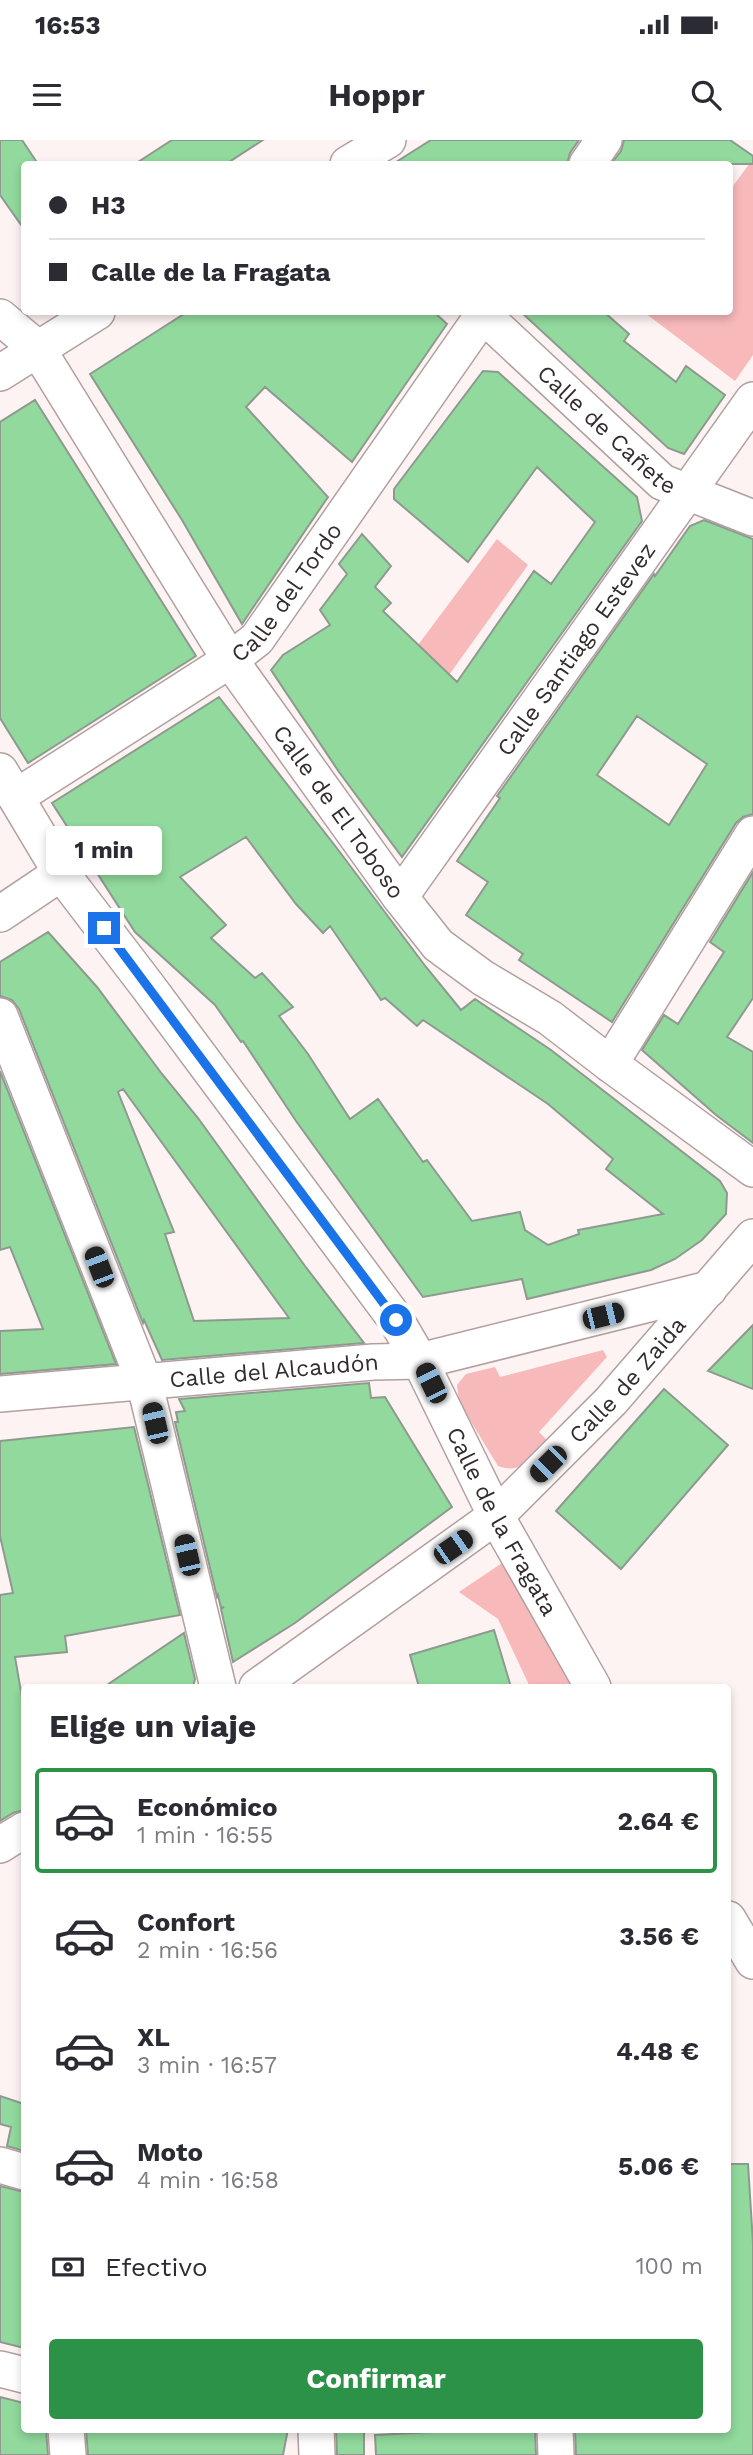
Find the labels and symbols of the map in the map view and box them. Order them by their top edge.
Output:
street label: Calle de Cañete [532,359,679,499]
street label: Calle del Tordo [226,518,347,668]
street label: Calle Santiago Estevez [491,537,661,761]
street label: Calle de El Toboso [268,720,410,904]
callout: 1 min [46,826,162,876]
route end [88,912,120,944]
car [82,1244,117,1290]
car [581,1301,626,1331]
route start [380,1304,412,1336]
street label: Calle de Zaida [563,1311,691,1449]
street label: Calle del Alcaudón [168,1348,380,1393]
car [413,1360,450,1406]
car [141,1400,170,1446]
street label: Calle de la Fragata [441,1423,563,1620]
car [526,1442,571,1486]
car [430,1526,477,1568]
car [173,1532,202,1578]

